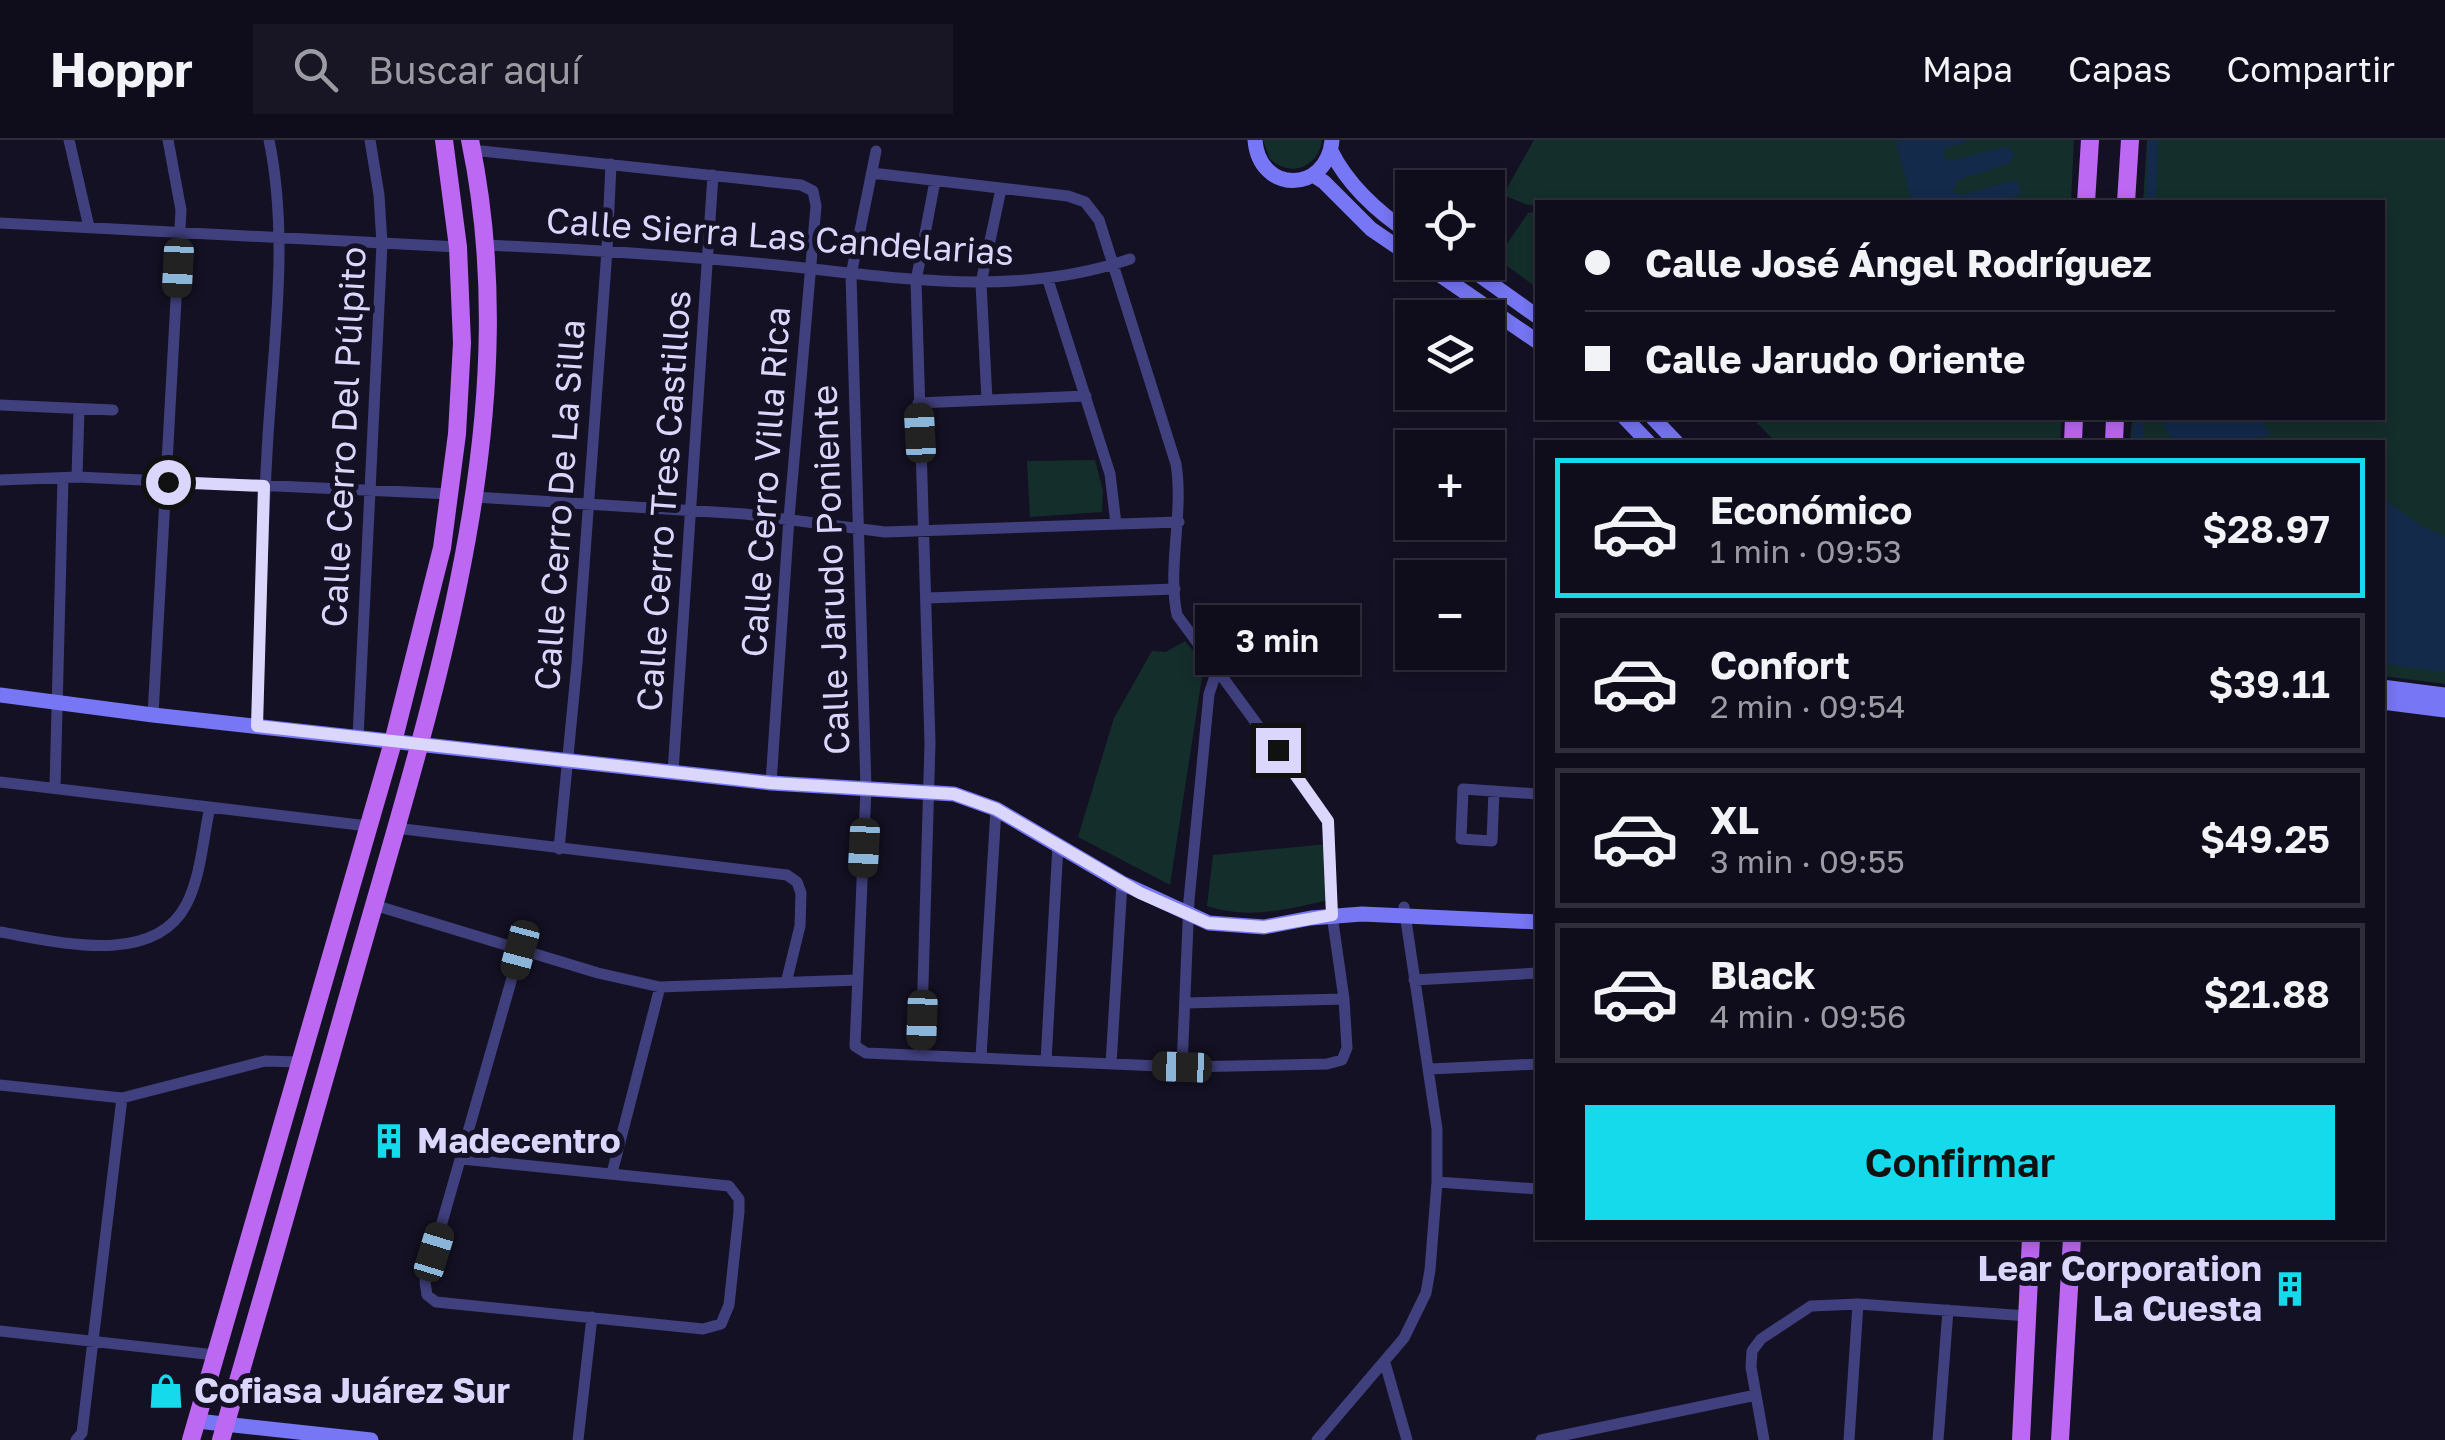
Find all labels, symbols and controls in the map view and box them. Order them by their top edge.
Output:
search box [253,24,953,114]
text: Hoppr [50,40,193,98]
icon: search [288,42,343,97]
text: Buscar aquí [368,47,581,92]
text: Mapa [1922,48,2013,90]
text: Capas [2068,48,2172,90]
text: Compartir [2227,48,2395,90]
map controls [1395,170,1505,670]
button: locate [1395,170,1505,280]
street label: Calle Sierra Las Candelarias [545,199,1015,273]
car [161,237,195,299]
text: Calle José Ángel Rodríguez [1645,240,2152,285]
street label: Calle Cerro Del Púlpito [312,245,374,629]
street label: Calle Cerro Tres Castillos [627,289,699,713]
button: layers [1395,300,1505,410]
street label: Calle Cerro Villa Rica [732,305,798,659]
street label: Calle Cerro De La Silla [525,318,593,692]
text: Calle Jarudo Oriente [1645,336,2026,381]
street label: Calle Jarudo Poniente [803,384,857,756]
car [903,402,937,464]
button: + [1395,430,1505,540]
route start [146,460,191,505]
icon: car [1590,483,1680,573]
text: Económico [1710,487,1912,532]
text: $28.97 [2202,506,2330,551]
text: 1 min · 09:53 [1710,532,1902,570]
button: − [1395,560,1505,670]
callout: 3 min [1196,605,1360,675]
text: 3 min [1236,621,1319,659]
icon: car [1590,638,1680,728]
text: Confort [1710,642,1850,687]
text: $39.11 [2208,661,2330,706]
text: 2 min · 09:54 [1710,687,1906,725]
route end [1256,728,1301,773]
icon: car [1590,793,1680,883]
text: XL [1710,797,1759,842]
text: $49.25 [2200,816,2330,861]
car [847,817,881,879]
text: 3 min · 09:55 [1710,842,1905,880]
car [498,917,542,983]
icon: car [1590,948,1680,1038]
text: Black [1710,952,1815,997]
text: $21.88 [2203,971,2330,1016]
car [906,989,938,1051]
text: 4 min · 09:56 [1710,997,1906,1035]
car [1151,1051,1213,1083]
button: Confirmar [1585,1105,2335,1220]
place label: Madecentro [417,1119,621,1161]
building icon: Madecentro [370,1122,408,1160]
car [411,1219,457,1285]
place label: Lear Corporation La Cuesta [1977,1247,2262,1329]
building icon: Lear Corporation La Cuesta [2271,1270,2309,1308]
place label: Cofiasa Juárez Sur [194,1369,510,1411]
shop icon: Cofiasa Juárez Sur [147,1372,185,1410]

